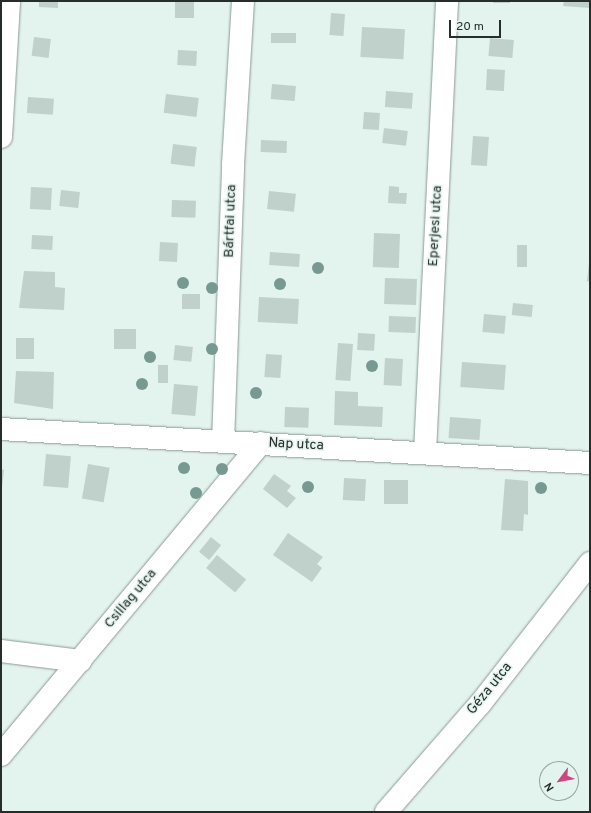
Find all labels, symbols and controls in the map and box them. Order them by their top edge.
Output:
scale bar [451,12,503,38]
text: 20 m [456,19,484,35]
street label: Bártfai utca [221,184,241,258]
street label: Eperjesi utca [425,185,447,267]
street label: Nap utca [268,435,324,455]
street label: Csillag utca [101,566,161,632]
street label: Géza utca [464,660,516,718]
north arrow [539,761,579,801]
text: N [542,780,558,794]

